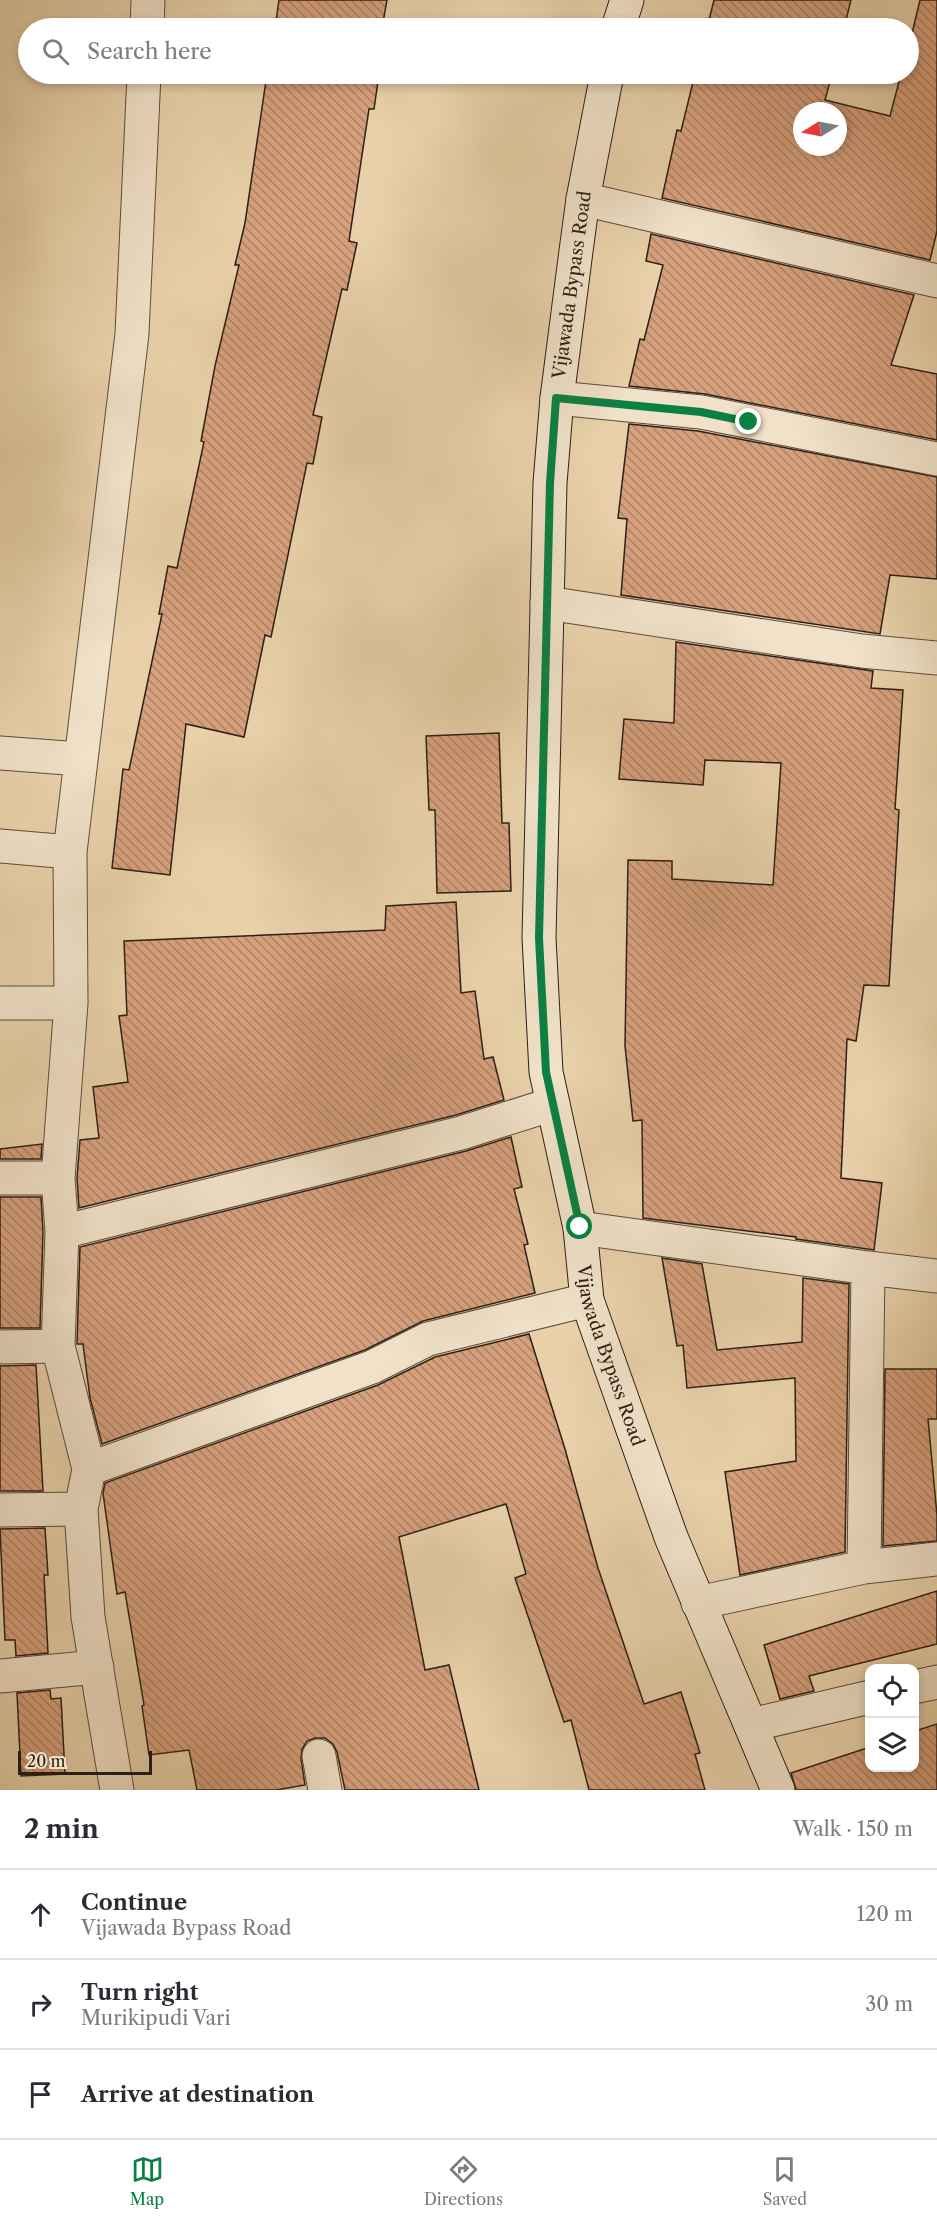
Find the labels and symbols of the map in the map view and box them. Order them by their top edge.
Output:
north arrow [793,102,847,156]
street label: Vijawada Bypass Road [548,190,596,381]
route end [735,408,761,434]
route start [566,1213,592,1239]
street label: Vijawada Bypass Road [573,1263,649,1449]
scale bar [18,1748,152,1776]

